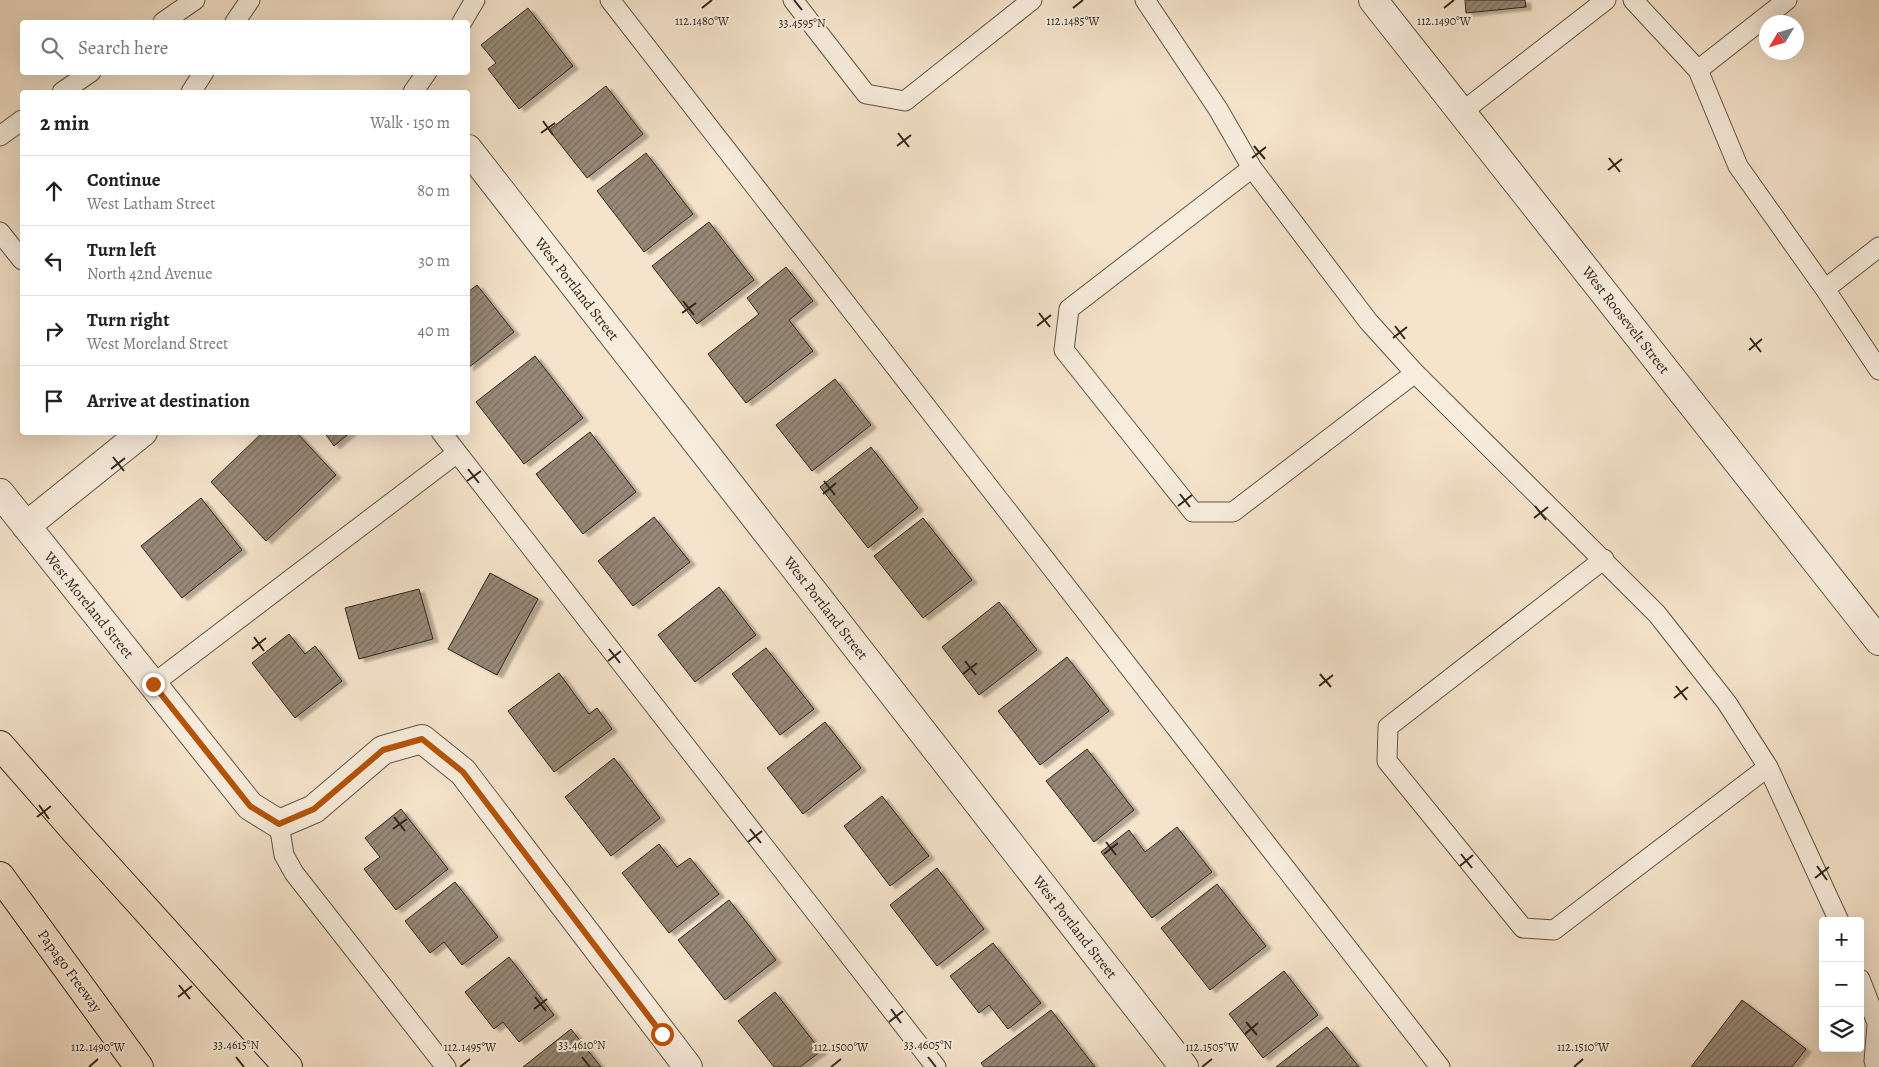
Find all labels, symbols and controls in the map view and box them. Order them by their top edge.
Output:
text: 112.1480°W [675,13,730,29]
text: 112.1485°W [1047,13,1100,29]
text: 112.1490°W [1417,13,1472,29]
text: 33.4595°N [778,15,826,31]
north arrow [1759,15,1804,60]
search box [20,20,470,75]
icon: search [38,34,66,62]
text: Search here [78,35,168,61]
text: 2 min [40,109,89,137]
text: Walk · 150 m [370,112,450,134]
text: Continue [87,167,161,193]
icon: ahead [40,177,68,205]
text: 80 m [417,180,450,202]
text: West Latham Street [87,193,215,215]
street label: West Portland Street [530,232,624,345]
text: Turn left [87,237,156,263]
icon: left [40,247,68,275]
text: 30 m [418,250,450,272]
street label: West Roosevelt Street [1577,261,1674,378]
text: North 42nd Avenue [87,263,212,285]
text: Turn right [87,307,169,333]
icon: right [40,317,68,345]
text: 40 m [418,320,450,342]
text: West Moreland Street [87,333,228,355]
icon: arrive [40,387,68,415]
text: Arrive at destination [87,388,250,414]
street label: West Moreland Street [39,546,138,663]
street label: West Portland Street [779,551,873,664]
route end [142,673,165,696]
street label: West Portland Street [1028,870,1122,983]
map controls [1819,917,1864,1052]
button: + [1819,917,1864,962]
street label: Papago Freeway [33,925,107,1017]
button: − [1819,962,1864,1007]
button: layers [1819,1007,1864,1052]
route start [651,1023,674,1046]
text: 33.4615°N [213,1037,259,1053]
text: 33.4610°N [558,1037,606,1053]
text: 33.4605°N [904,1037,953,1053]
text: 112.1490°W [71,1039,126,1055]
text: 112.1495°W [444,1039,497,1055]
text: 112.1500°W [814,1039,869,1055]
text: 112.1505°W [1185,1039,1239,1055]
text: 112.1510°W [1557,1039,1610,1055]

